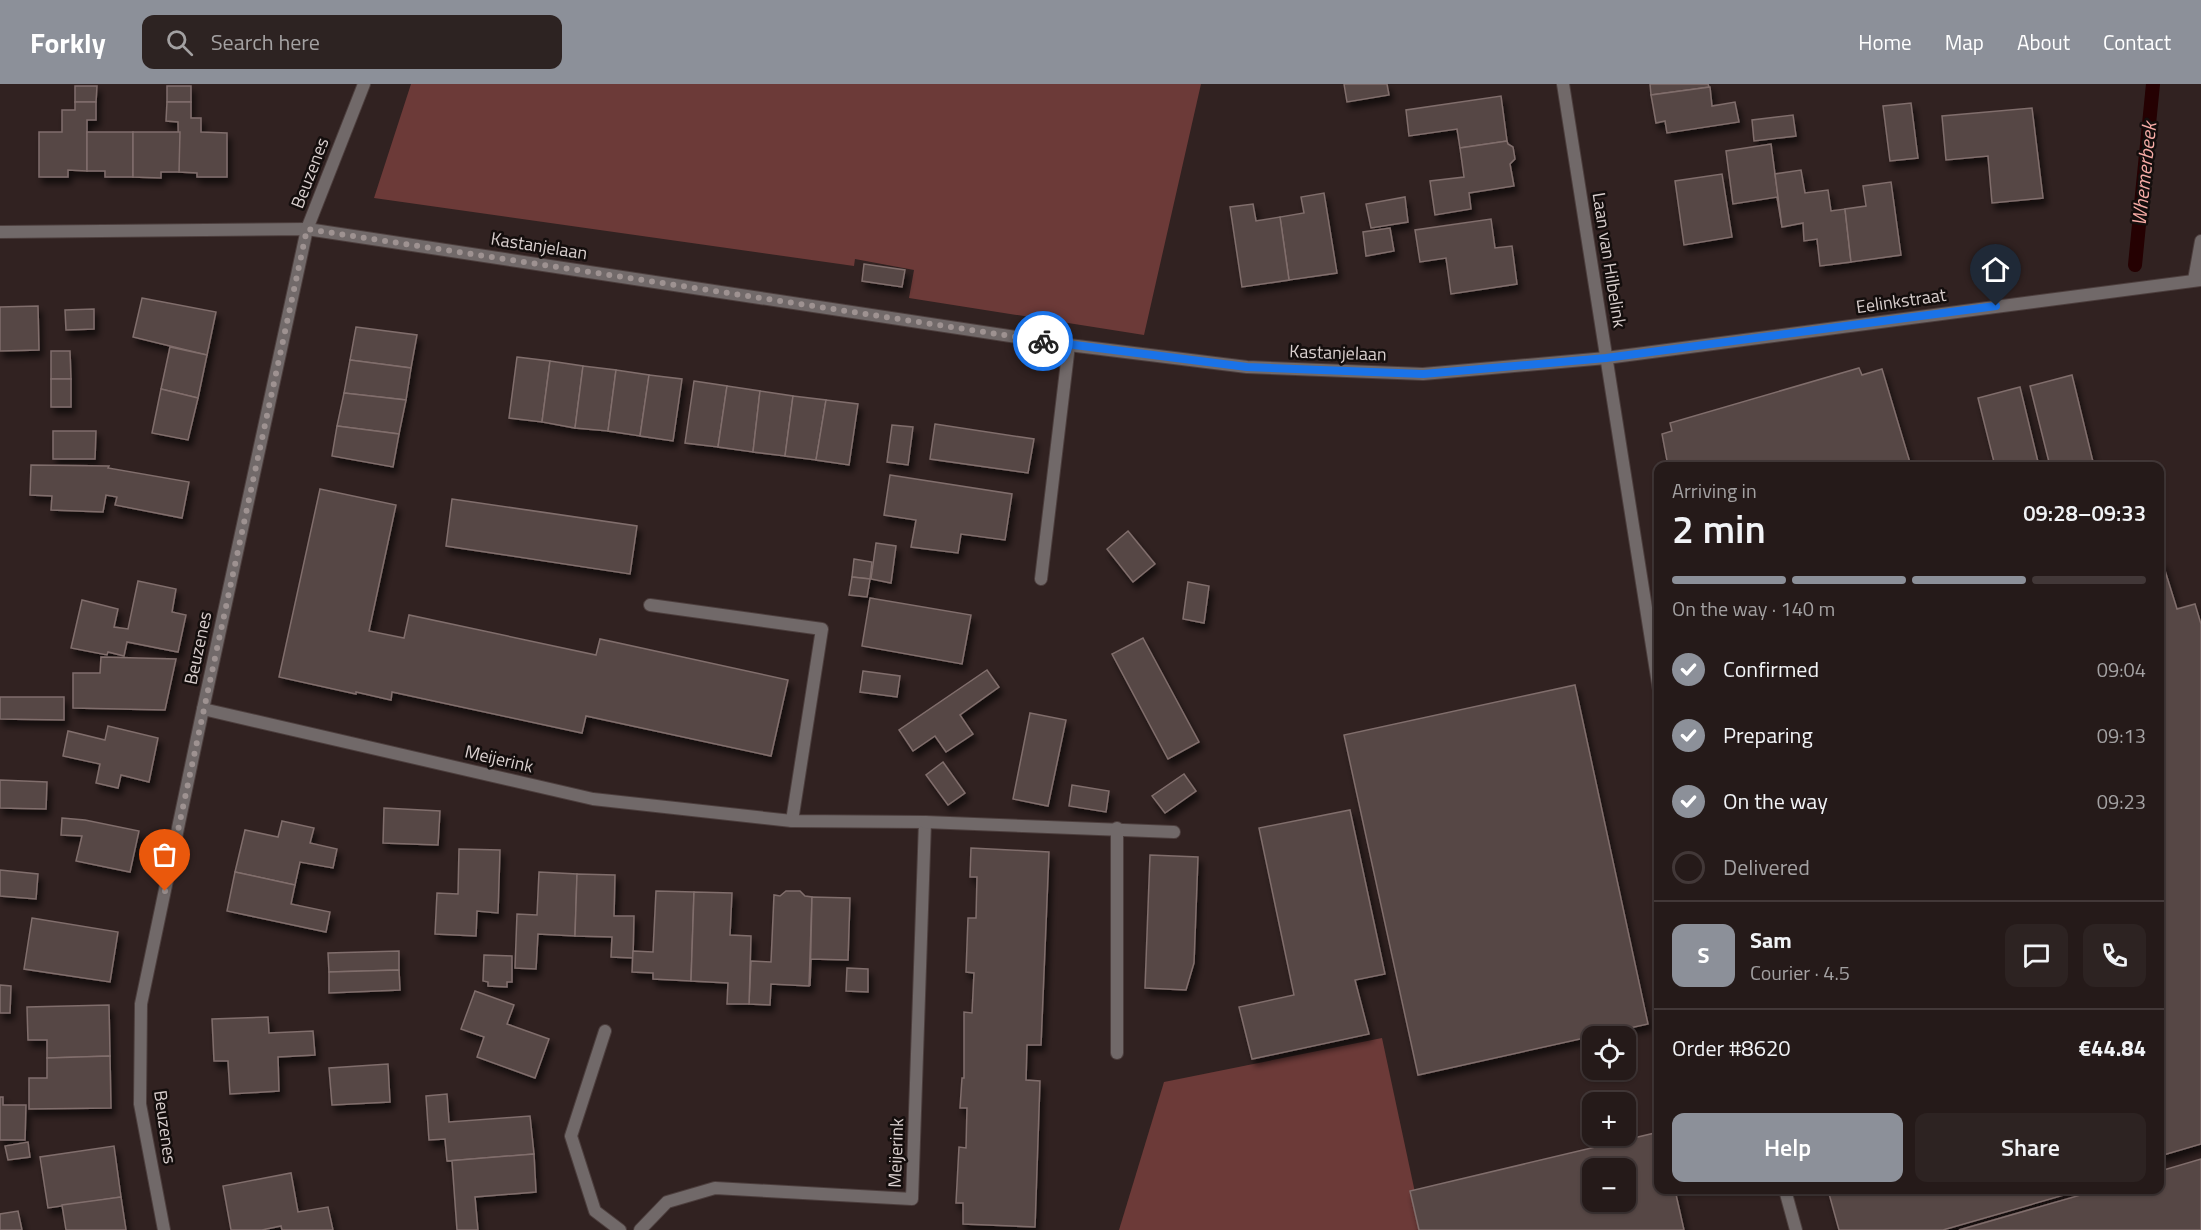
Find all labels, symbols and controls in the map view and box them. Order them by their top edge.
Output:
search box [142,15,562,69]
text: Forkly [30,21,106,64]
text: Search here [211,25,320,59]
icon: search [163,26,196,59]
text: Home [1858,26,1912,58]
text: Map [1945,26,1984,58]
text: About [2017,26,2070,58]
text: Contact [2103,26,2171,58]
water label: Whemerbeek [2123,118,2165,227]
street label: Beuzenes [284,133,335,212]
street label: Laan van Hilbelink [1585,190,1634,330]
street label: Kastanjelaan [489,225,589,266]
pin [1970,244,2021,306]
icon: home [1979,253,2012,286]
street label: Eelinkstraat [1854,281,1948,320]
courier [1013,311,1073,371]
icon: bike [1027,325,1060,358]
street label: Kastanjelaan [1289,337,1387,368]
text: Arriving in [1672,475,1757,506]
text: 09:28–09:33 [2023,496,2146,530]
text: 2 min [1672,499,1766,558]
text: On the way · 140 m [1672,593,1835,624]
street label: Beuzenes [177,609,218,687]
text: Confirmed [1723,652,1819,686]
icon: check [1672,653,1705,686]
text: 09:04 [2097,654,2146,685]
text: Preparing [1723,718,1813,752]
icon: check [1672,719,1705,752]
text: 09:13 [2097,720,2146,751]
street label: Meijerink [462,738,536,780]
text: On the way [1723,784,1828,818]
icon: check [1672,785,1705,818]
text: 09:23 [2097,786,2146,817]
pin [139,829,190,891]
icon: bag [148,838,181,871]
text: Delivered [1723,850,1810,884]
text: Sam [1750,923,1792,957]
button: chat [2005,924,2068,987]
button: phone [2083,924,2146,987]
text: S [1698,938,1709,972]
text: Courier · 4.5 [1750,957,1850,988]
map controls [1582,1026,1636,1212]
button: locate [1582,1026,1636,1080]
text: Order #8620 [1672,1031,1791,1065]
text: €44.84 [2079,1031,2146,1065]
street label: Beuzenes [147,1088,184,1165]
button: + [1582,1092,1636,1146]
button: Help [1672,1113,1903,1182]
button: Share [1915,1113,2146,1182]
street label: Meijerink [881,1117,910,1188]
button: − [1582,1158,1636,1212]

